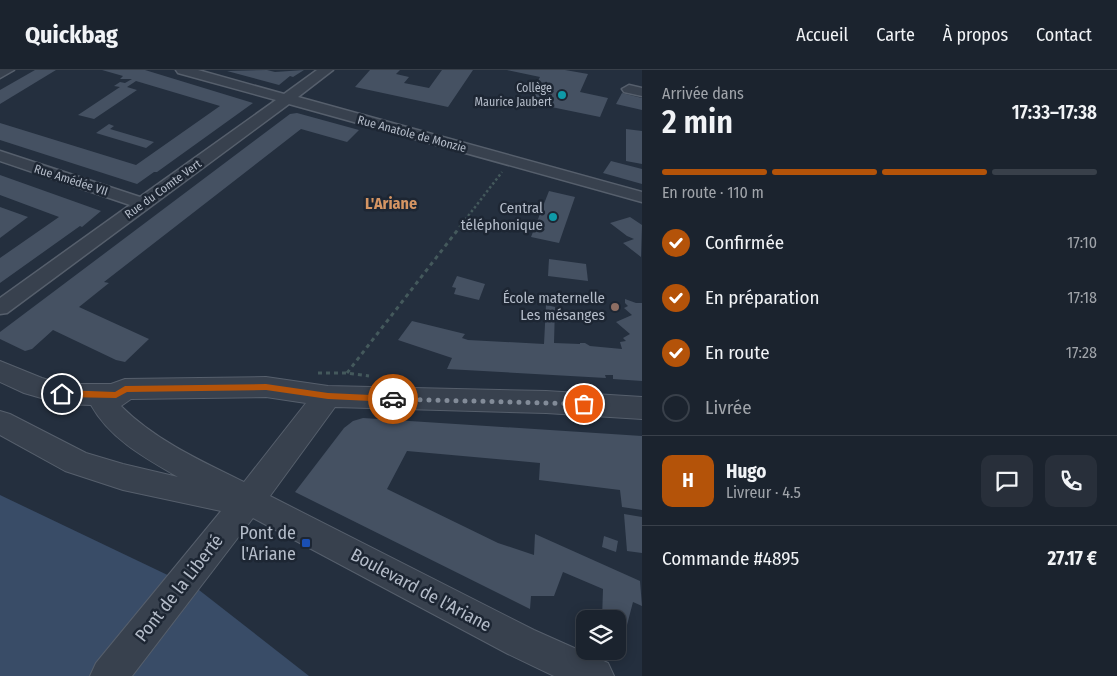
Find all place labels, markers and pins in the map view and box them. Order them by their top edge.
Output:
place label: Collège Maurice Jaubert [475,81,552,109]
marker: Collège Maurice Jaubert [556,89,568,101]
place label: Central téléphonique [461,199,543,234]
marker: Central téléphonique [547,211,559,223]
place label: École maternelle Les mésanges [503,289,605,324]
marker: École maternelle Les mésanges [609,301,621,313]
pin [41,373,83,415]
pin [563,383,605,425]
place label: Pont de l'Ariane [240,522,296,565]
marker: Pont de l'Ariane [300,537,312,549]

